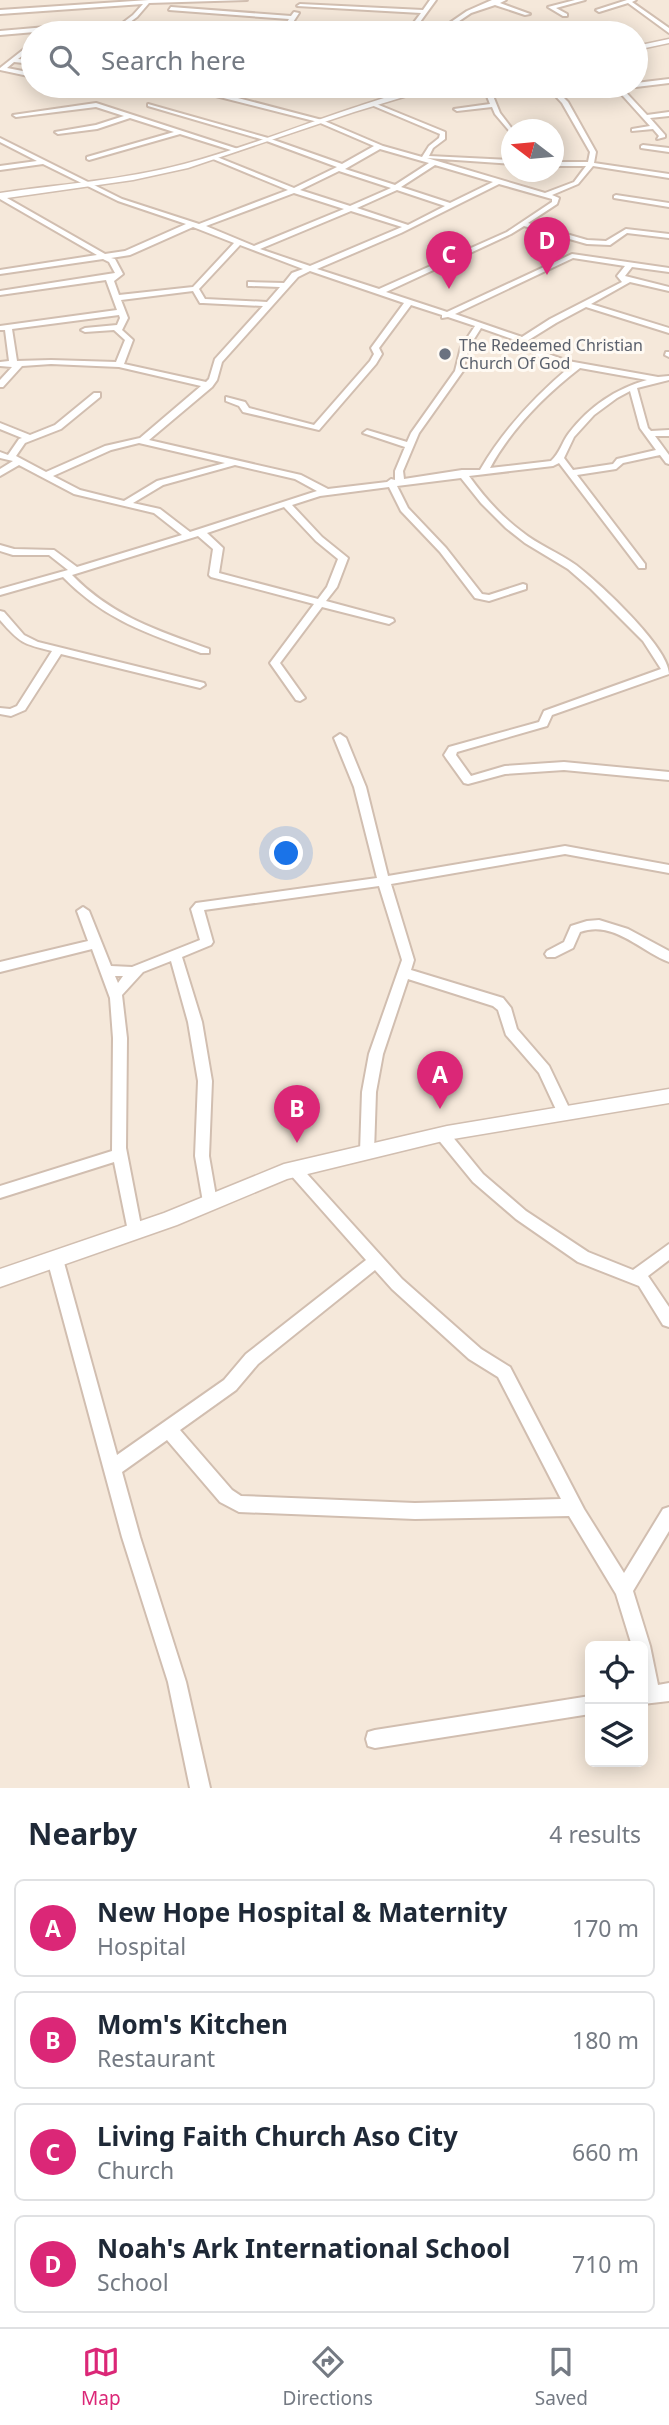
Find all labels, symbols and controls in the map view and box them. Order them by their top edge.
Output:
search box [21,21,648,98]
icon: search [45,41,83,79]
text: Search here [101,42,246,78]
north arrow [501,119,564,182]
pin: D [524,217,570,275]
pin: C [426,231,472,289]
place label: The Redeemed Christian Church Of God [459,334,643,374]
marker: The Redeemed Christian Church Of God [437,346,453,362]
your location [269,836,303,870]
pin: A [417,1051,463,1109]
pin: B [274,1085,320,1143]
map controls [585,1641,648,1767]
button: locate [585,1641,648,1704]
button: layers [585,1704,648,1767]
text: Nearby [28,1813,137,1854]
text: 4 results [549,1818,641,1850]
text: New Hope Hospital & Maternity [97,1894,507,1930]
text: A [45,1912,61,1944]
text: 170 m [572,1912,639,1944]
text: Hospital [97,1930,186,1962]
text: Mom's Kitchen [97,2006,288,2042]
text: B [45,2024,61,2056]
text: 180 m [572,2024,639,2056]
text: Restaurant [97,2042,215,2074]
text: Living Faith Church Aso City [97,2118,458,2154]
text: C [46,2136,60,2168]
text: 660 m [572,2136,639,2168]
text: Church [97,2154,174,2186]
text: Noah's Ark International School [97,2230,510,2266]
text: D [45,2248,61,2280]
text: 710 m [572,2248,639,2280]
text: School [97,2266,169,2298]
tab: Map [81,2343,121,2411]
tab: Directions [283,2343,373,2411]
tab: Saved [535,2343,588,2411]

